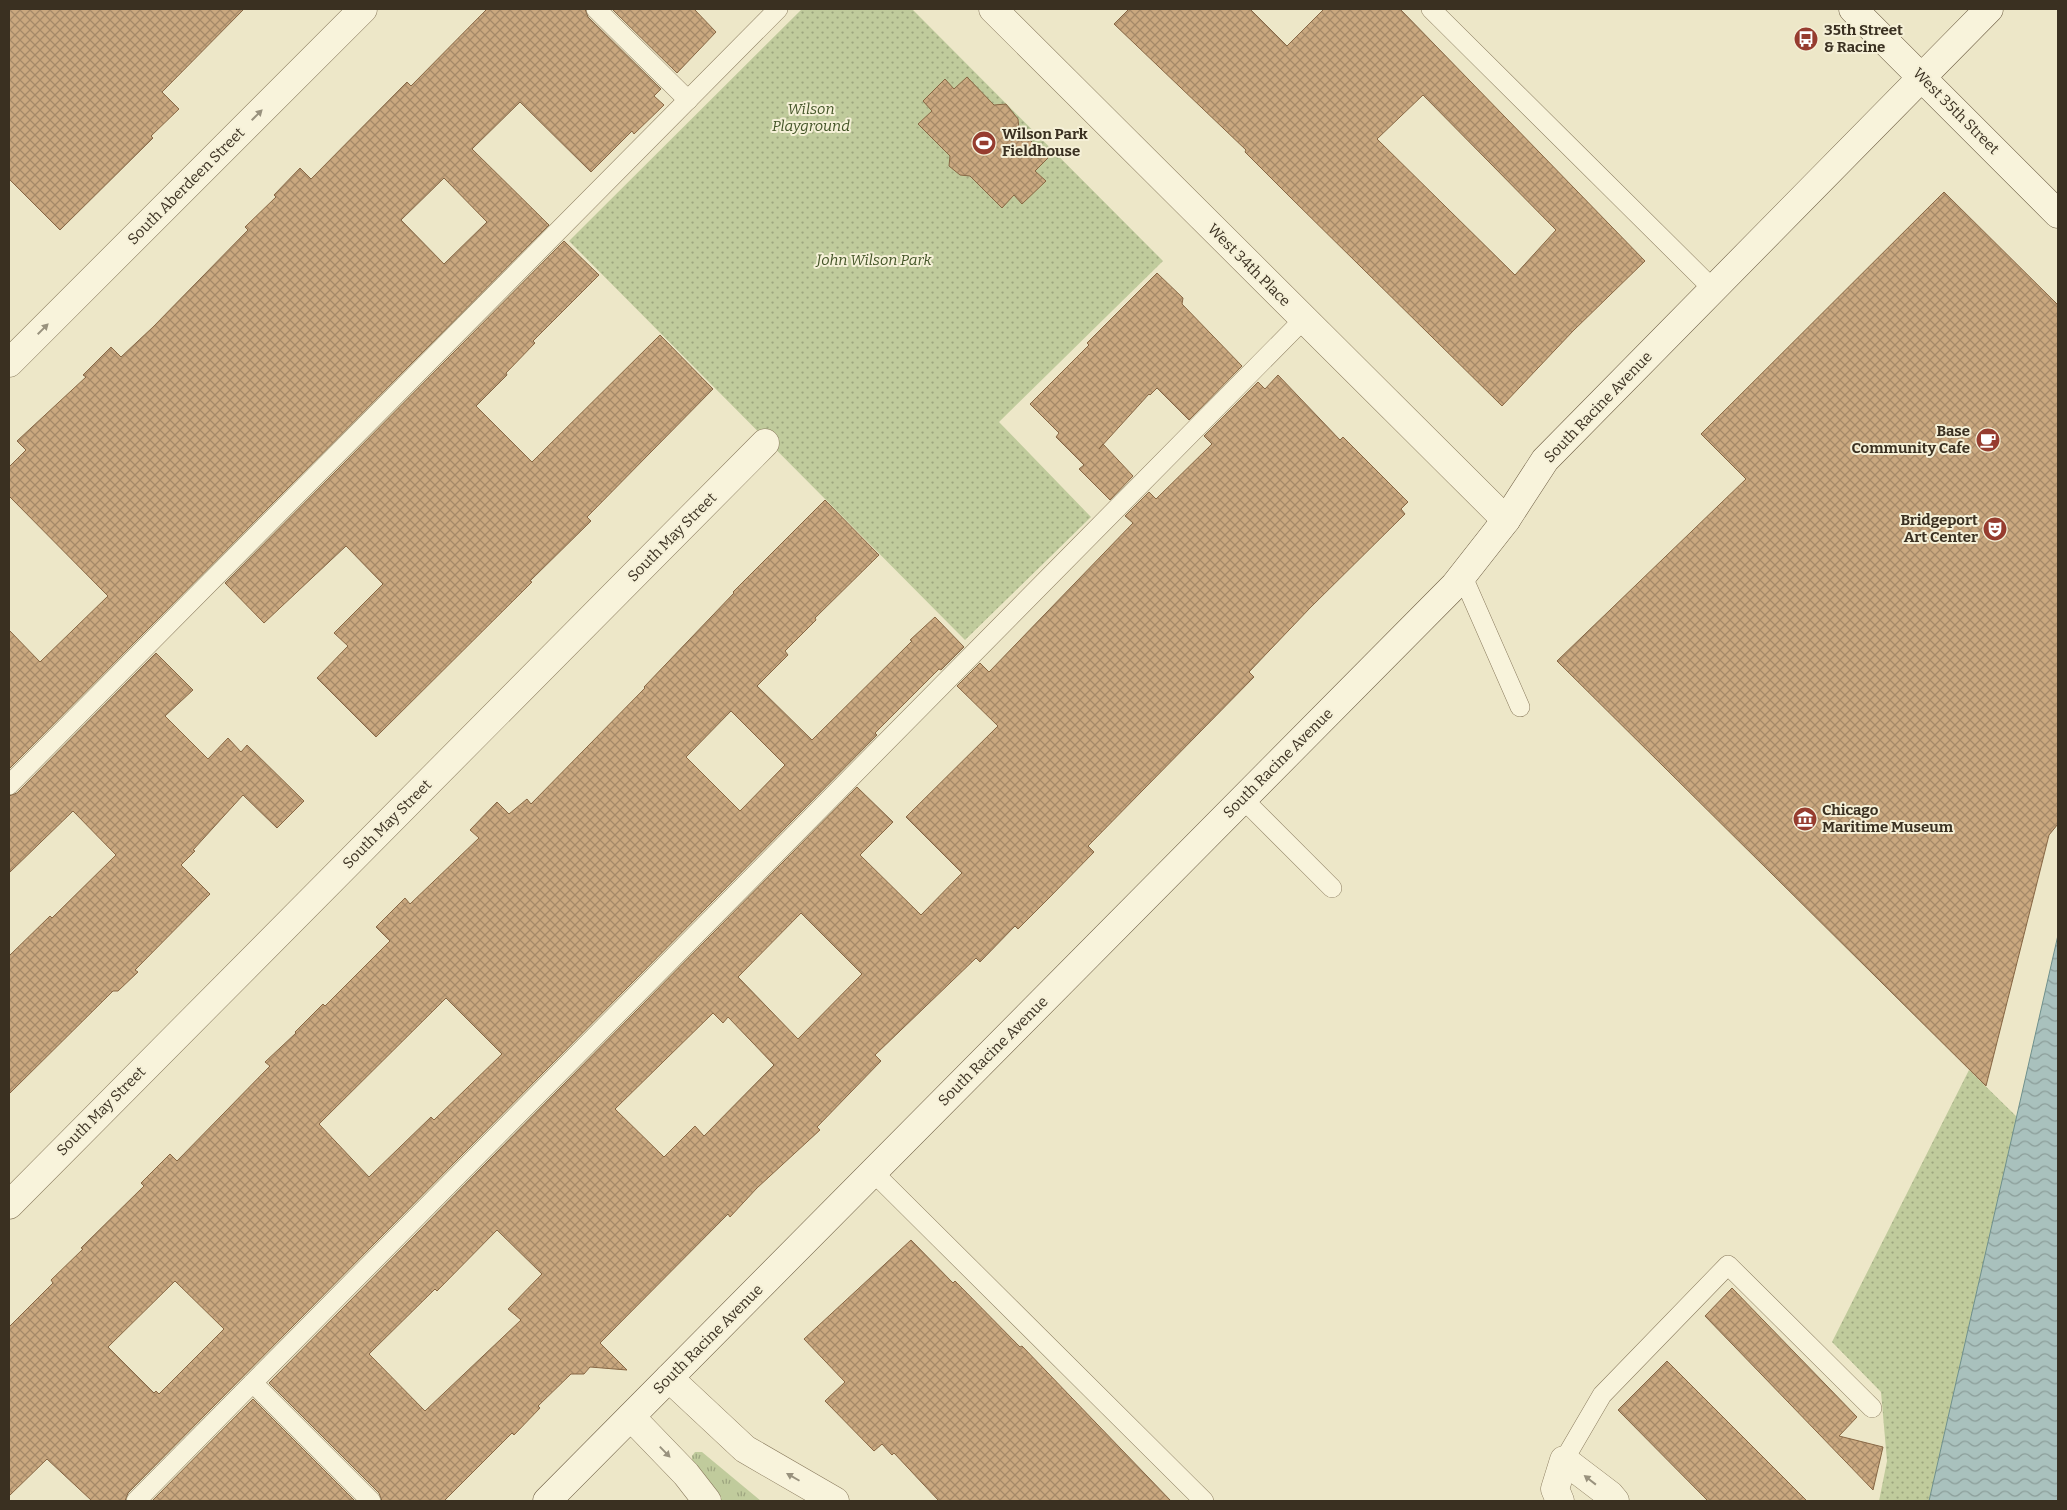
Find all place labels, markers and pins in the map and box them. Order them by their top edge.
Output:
place label: 35th Street & Racine [1824,21,1903,56]
bus stop icon: 35th Street & Racine [1793,26,1819,52]
place label: Wilson Park Fieldhouse [1002,125,1088,160]
sports icon: Wilson Park Fieldhouse [971,130,997,156]
place label: Base Community Cafe [1851,422,1970,457]
cafe icon: Base Community Cafe [1975,427,2001,453]
place label: Bridgeport Art Center [1900,511,1978,546]
theatre icon: Bridgeport Art Center [1982,516,2008,542]
place label: Chicago Maritime Museum [1822,801,1954,836]
museum icon: Chicago Maritime Museum [1792,806,1818,832]

